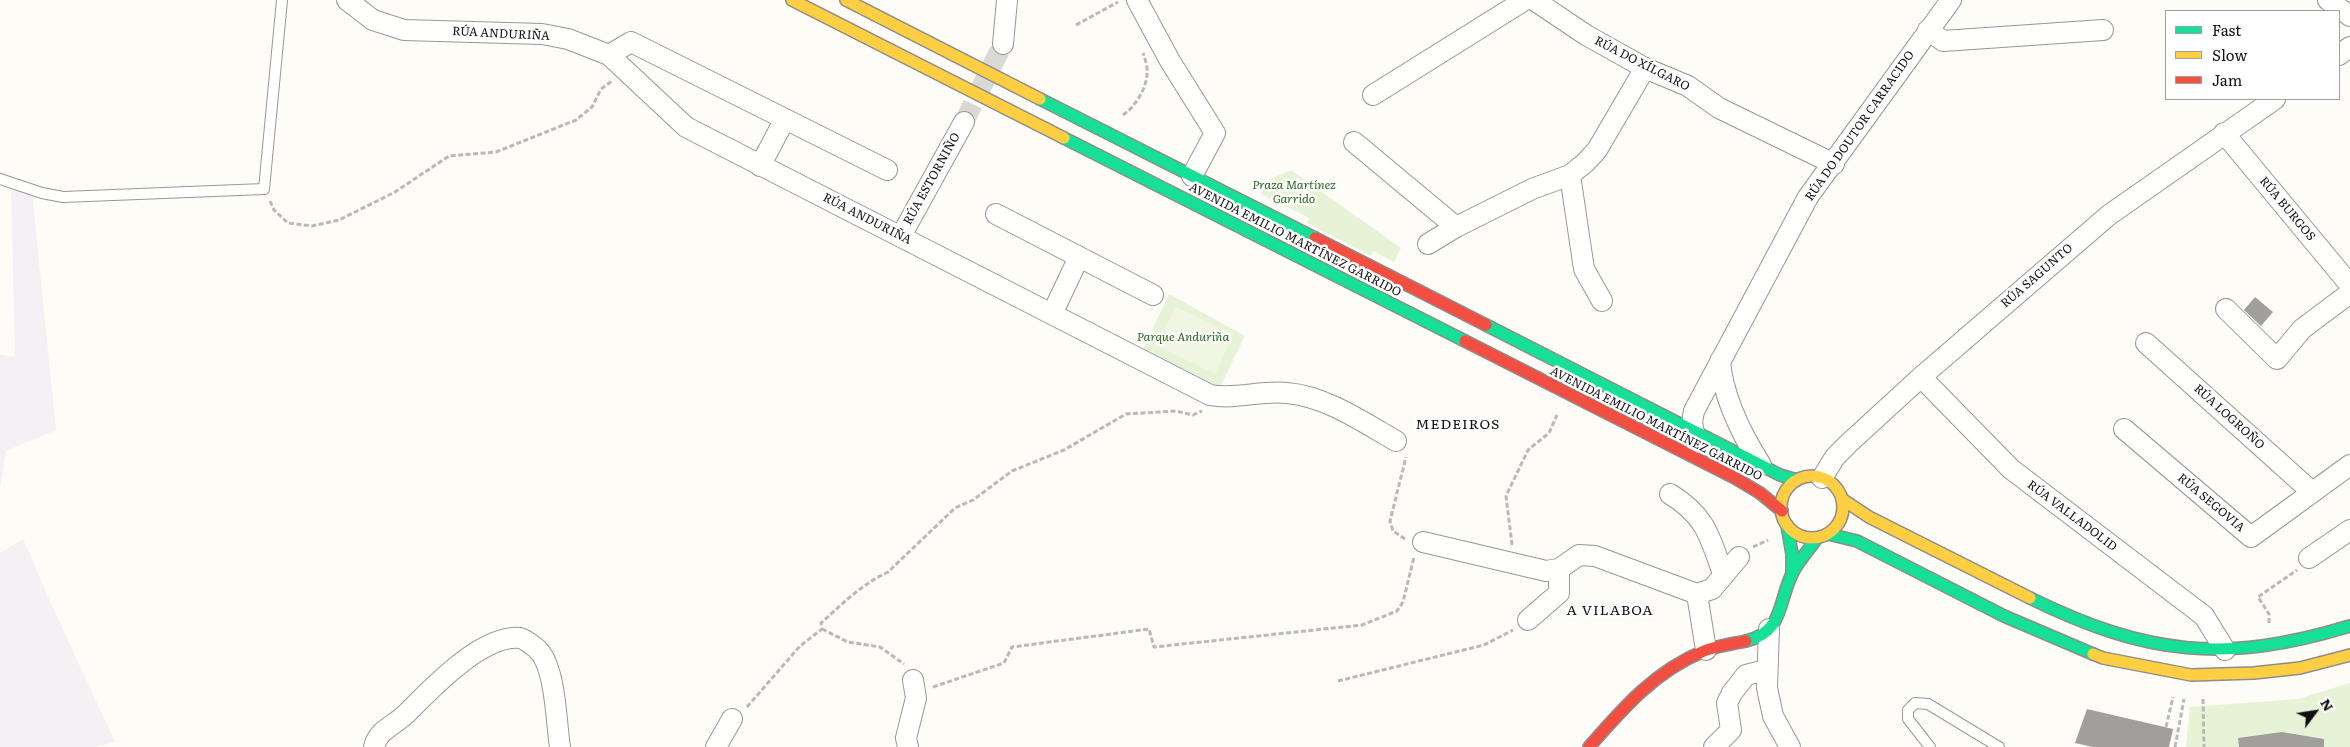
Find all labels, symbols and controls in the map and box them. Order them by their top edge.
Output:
legend [2165,10,2340,100]
text: Fast [2212,18,2241,41]
street label: RÚA ANDURIÑA [452,24,550,44]
street label: RÚA DO XÍLGARO [1592,34,1692,94]
text: Slow [2212,43,2247,66]
street label: RÚA DO DOUTOR CARRACIDO [1802,48,1918,204]
text: Jam [2212,68,2242,91]
street label: RÚA ESTORNIÑO [901,130,963,228]
street label: RÚA BURGOS [2256,174,2318,244]
park label: Praza Martínez Garrido [1252,178,1336,206]
street label: AVENIDA EMILIO MARTÍNEZ GARRIDO [1187,180,1403,300]
street label: RÚA ANDURIÑA [820,190,914,248]
street label: RÚA SAGUNTO [1998,241,2076,311]
park label: Parque Anduriña [1137,330,1229,344]
street label: AVENIDA EMILIO MARTÍNEZ GARRIDO [1548,364,1764,484]
street label: RÚA LOGROÑO [2191,382,2267,452]
district label: MEDEIROS [1415,417,1501,433]
street label: RÚA SEGOVIA [2175,471,2247,535]
street label: RÚA VALLADOLID [2024,478,2120,554]
district label: A VILABOA [1565,603,1655,619]
north arrow [2290,687,2340,737]
text: N [2316,694,2339,714]

